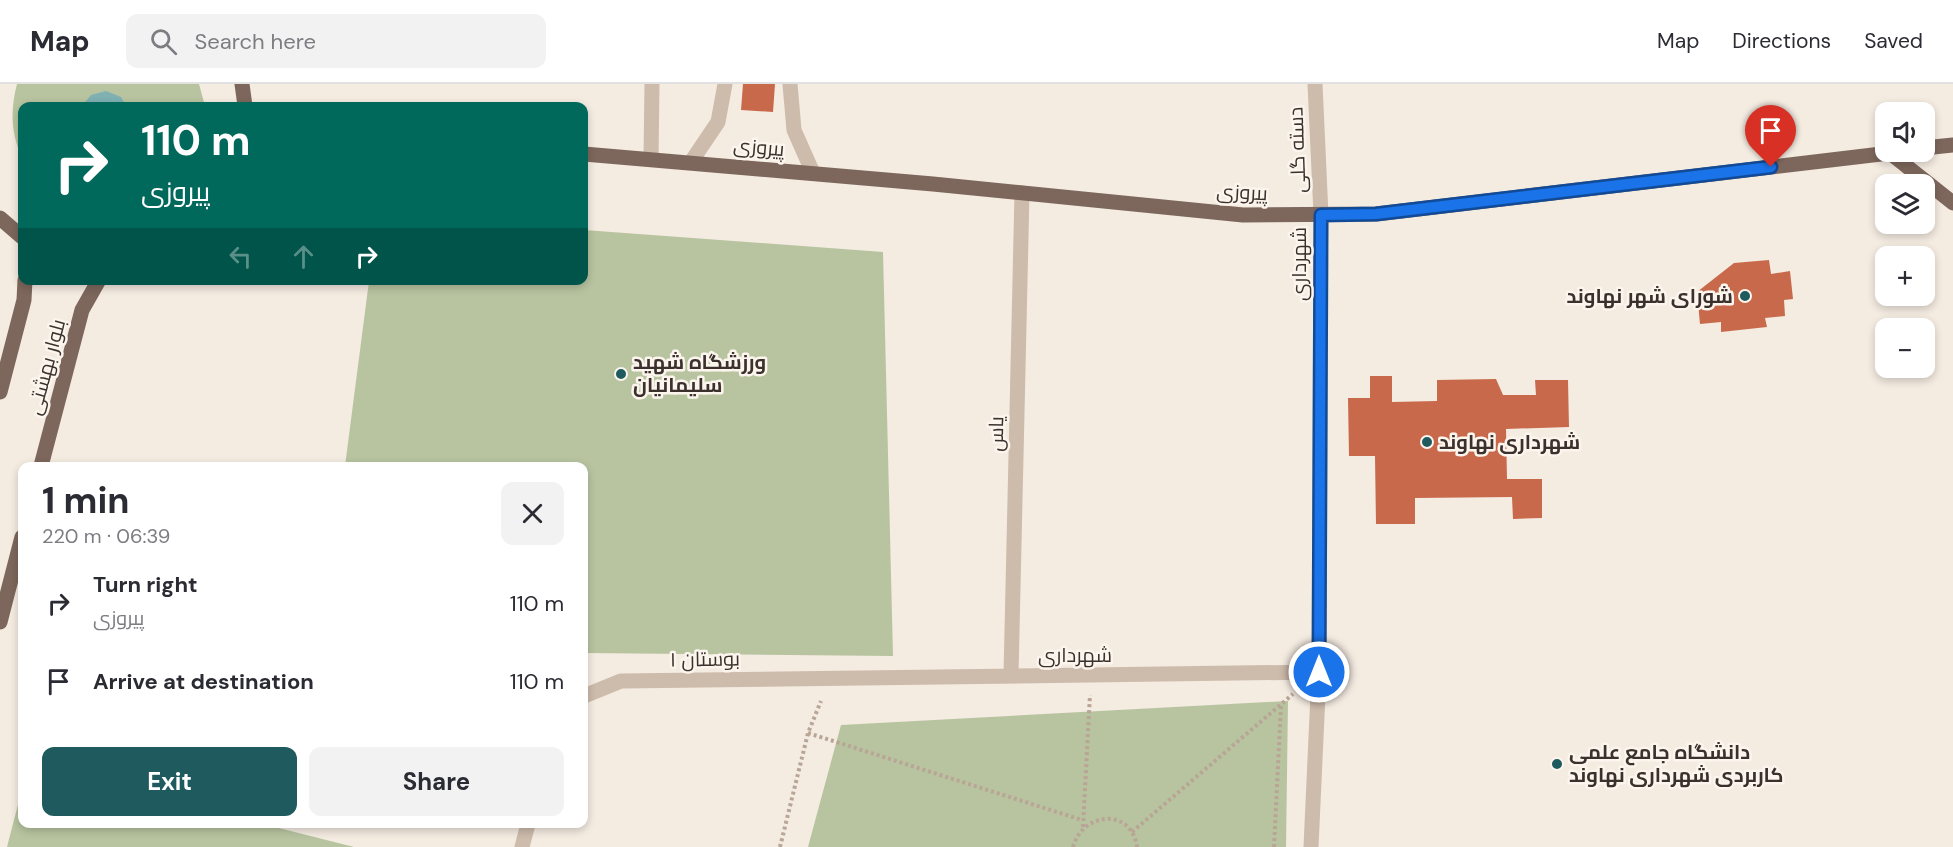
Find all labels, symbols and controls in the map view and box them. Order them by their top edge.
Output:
search box [126,14,546,68]
text: Map [30,23,90,60]
icon: search [147,25,180,58]
text: Search here [195,27,316,56]
text: Map [1657,27,1699,55]
text: Directions [1732,27,1831,55]
text: Saved [1864,27,1923,55]
map controls [1875,102,1935,378]
button: sound [1875,102,1935,162]
pin [1745,105,1796,167]
street label: دسته گلی [1283,106,1311,194]
text: 110 m [141,113,251,168]
icon: arrive [1754,114,1787,147]
icon: right [42,126,120,204]
street label: پیروزی [732,132,786,162]
text: پیروزی [141,174,210,209]
button: layers [1875,174,1935,234]
street label: پیروزی [1216,178,1269,206]
street label: شهرداری [1286,227,1312,301]
icon: left [224,240,257,273]
icon: ahead [287,240,320,273]
icon: right [350,240,383,273]
button: + [1875,246,1935,306]
place label: شورای شهر نهاوند [1567,283,1733,309]
marker: شورای شهر نهاوند [1738,289,1752,303]
street label: بلوار بهشتی [21,316,71,418]
button: − [1875,318,1935,378]
place label: ورزشگاه شهید سلیمانیان [633,349,766,398]
marker: ورزشگاه شهید سلیمانیان [614,367,628,381]
street label: یاس [983,415,1009,452]
place label: شهرداری نهاوند [1439,429,1580,455]
marker: شهرداری نهاوند [1420,435,1434,449]
text: 1 min [42,477,130,524]
button: close [501,482,564,545]
text: 220 m · 06:39 [42,523,170,549]
text: Turn right [93,570,198,599]
icon: right [42,587,75,620]
text: 110 m [510,589,564,618]
text: پیروزی [93,605,144,631]
position arrow [1287,640,1351,704]
street label: شهرداری [1038,642,1112,668]
street label: بوستان ۱ [670,645,740,673]
icon: arrive [42,665,75,698]
text: Arrive at destination [93,667,314,696]
text: 110 m [510,667,564,696]
place label: دانشگاه جامع علمی کاربردی شهرداری نهاوند [1569,739,1784,788]
button: Exit [42,747,297,816]
button: Share [309,747,564,816]
marker: دانشگاه جامع علمی کاربردی شهرداری نهاوند [1550,757,1564,771]

